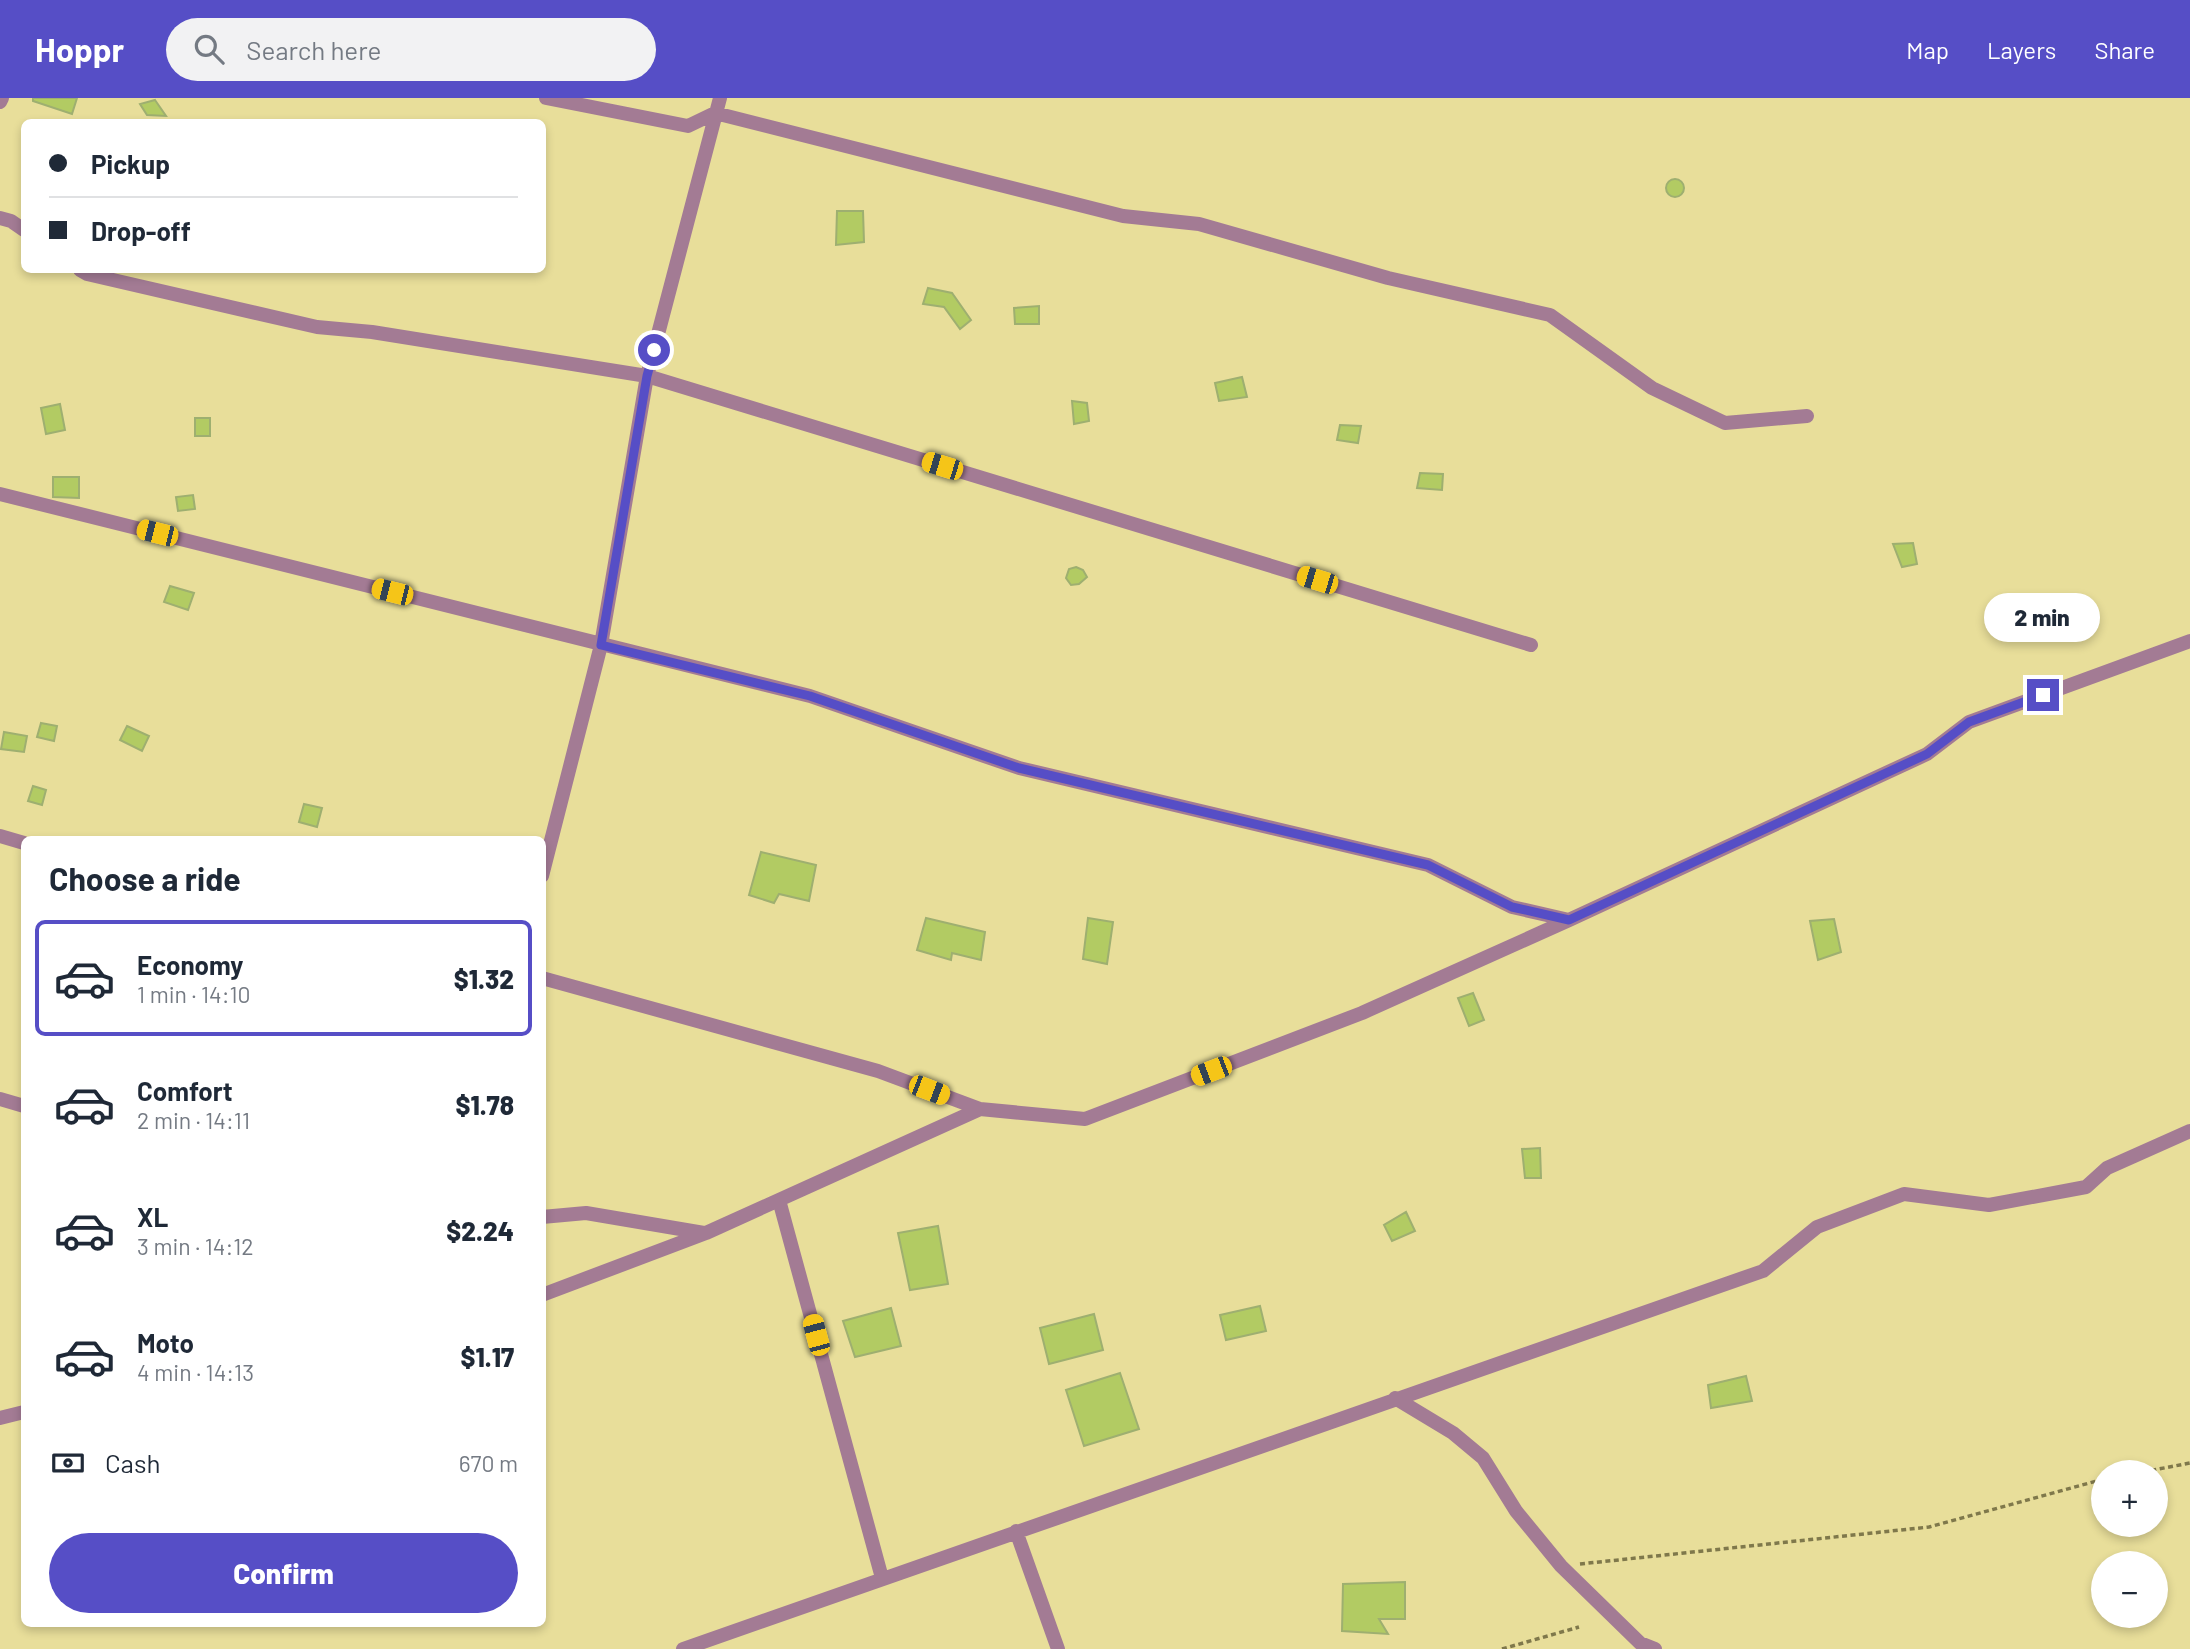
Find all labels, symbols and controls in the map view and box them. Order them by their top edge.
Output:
search box [166,18,656,81]
text: Hoppr [35,29,124,69]
icon: search [190,30,228,68]
text: Search here [246,34,381,65]
text: Map [1906,35,1949,64]
text: Layers [1987,35,2056,64]
text: Share [2094,35,2155,64]
text: Pickup [91,148,170,179]
text: Drop-off [91,215,191,246]
route start [638,334,670,366]
car [919,450,966,482]
car [135,518,180,548]
car [1294,564,1341,596]
car [370,577,415,607]
callout: 2 min [1985,594,2101,642]
text: 2 min [2014,603,2070,631]
route end [2027,679,2059,711]
text: Choose a ride [49,859,241,897]
icon: car [53,947,116,1010]
text: Economy [137,949,243,980]
text: $1.32 [454,963,514,994]
text: 1 min · 14:10 [137,980,251,1008]
car [1188,1054,1235,1088]
icon: car [53,1073,116,1136]
car [906,1073,953,1107]
text: Comfort [137,1075,233,1106]
text: $1.78 [455,1089,514,1120]
text: 2 min · 14:11 [137,1106,250,1134]
icon: car [53,1199,116,1262]
text: XL [137,1201,168,1232]
text: $2.24 [446,1215,514,1246]
text: 3 min · 14:12 [137,1232,254,1260]
car [801,1312,832,1358]
icon: car [53,1325,116,1388]
text: Moto [137,1327,194,1358]
text: $1.17 [461,1341,514,1372]
text: 4 min · 14:13 [137,1358,254,1386]
icon: cash [49,1444,87,1482]
text: Cash [105,1447,160,1478]
text: 670 m [459,1449,518,1477]
map controls [2091,1460,2168,1628]
button: + [2091,1460,2168,1537]
button: Confirm [49,1533,518,1613]
button: − [2091,1551,2168,1628]

